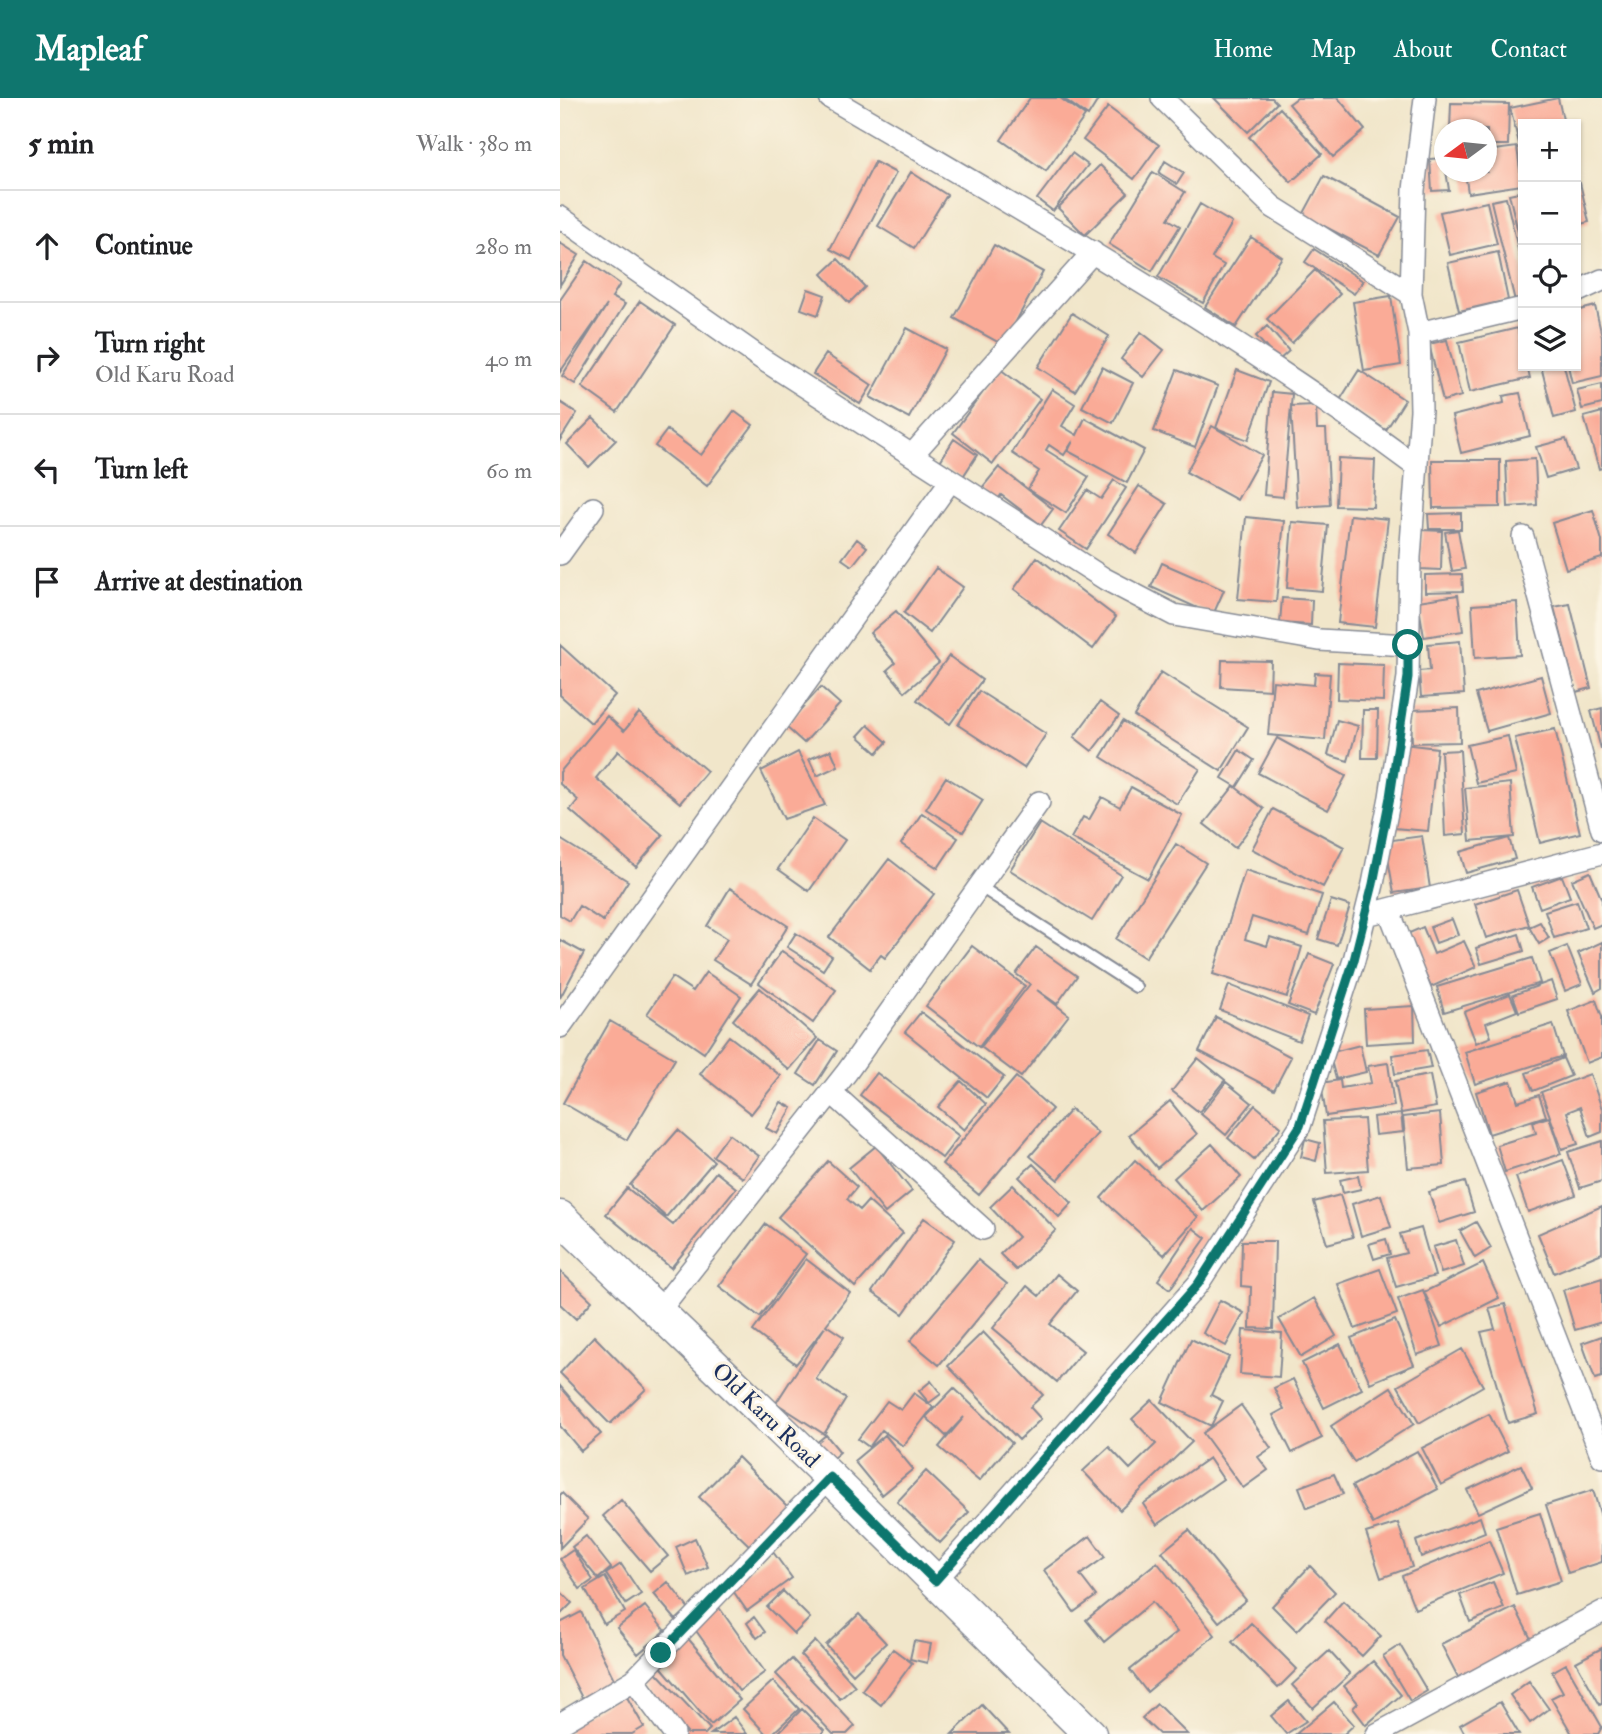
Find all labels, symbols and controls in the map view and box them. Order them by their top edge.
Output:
text: Mapleaf [35,29,143,70]
text: Home [1213,34,1273,65]
text: Map [1311,34,1356,65]
text: About [1394,34,1453,65]
text: Contact [1491,34,1567,65]
north arrow [1434,119,1497,182]
map controls [1518,119,1581,371]
button: + [1518,119,1581,182]
text: 5 min [28,125,94,162]
text: Walk · 380 m [416,129,532,158]
button: − [1518,182,1581,245]
icon: ahead [28,227,66,265]
text: Continue [95,230,193,262]
text: 280 m [475,232,532,261]
button: locate [1518,245,1581,308]
button: layers [1518,308,1581,371]
text: Turn right [95,328,205,360]
icon: right [28,339,66,377]
text: 40 m [485,344,532,373]
text: Old Karu Road [95,360,234,389]
icon: left [28,451,66,489]
text: Turn left [95,454,188,486]
text: 60 m [486,456,532,485]
icon: arrive [28,563,66,601]
text: Arrive at destination [95,566,303,598]
route start [1392,629,1423,660]
street label: Old Karu Road [706,1356,826,1474]
route end [645,1637,676,1668]

